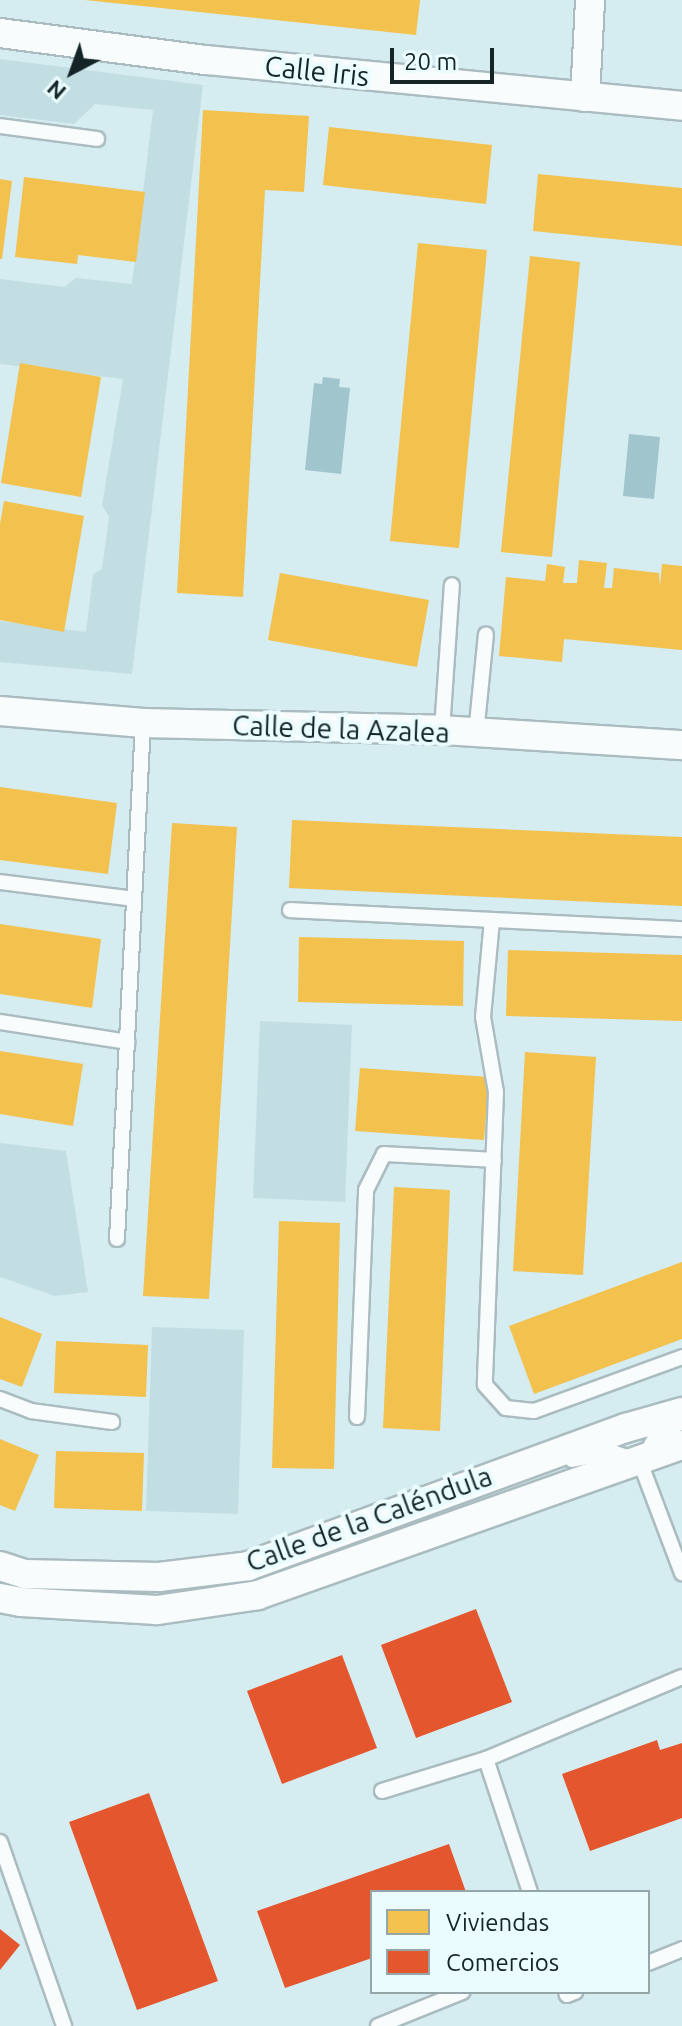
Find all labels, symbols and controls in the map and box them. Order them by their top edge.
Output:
north arrow [32,32,112,112]
scale bar [394,32,498,82]
text: 20 m [404,48,457,75]
street label: Calle Iris [263,49,371,93]
text: N [42,76,70,105]
street label: Calle de la Azalea [232,708,450,750]
street label: Calle de la Caléndula [242,1459,496,1579]
legend [370,1890,650,1994]
text: Viviendas [446,1909,549,1936]
text: Comercios [446,1949,559,1976]

